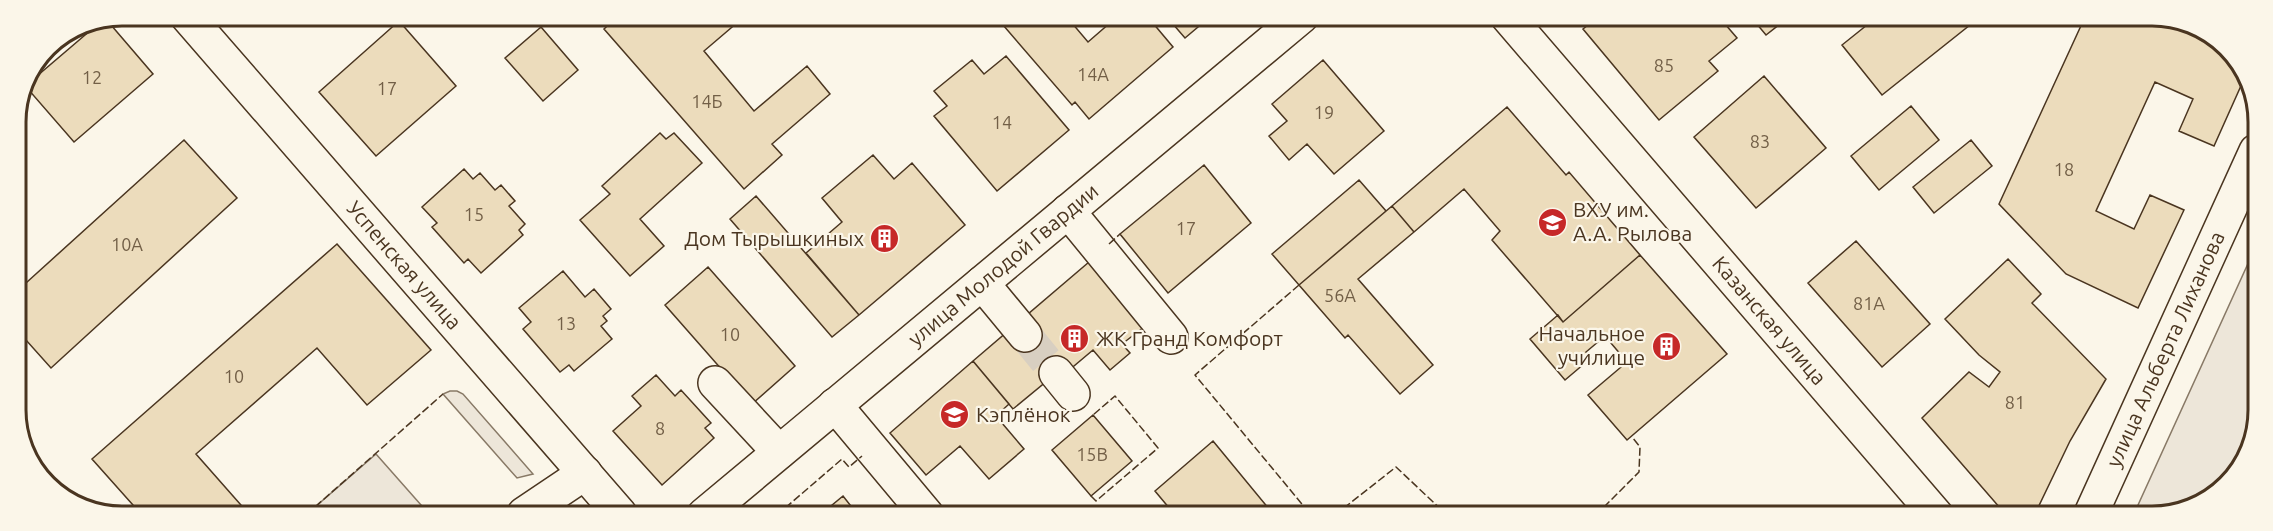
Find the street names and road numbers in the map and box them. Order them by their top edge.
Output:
street label: улица Молодой Гвардии [903,178,1103,350]
street label: Успенская улица [342,196,467,334]
street label: улица Альберта Лиханова [2101,227,2229,471]
street label: Казанская улица [1708,251,1832,389]

